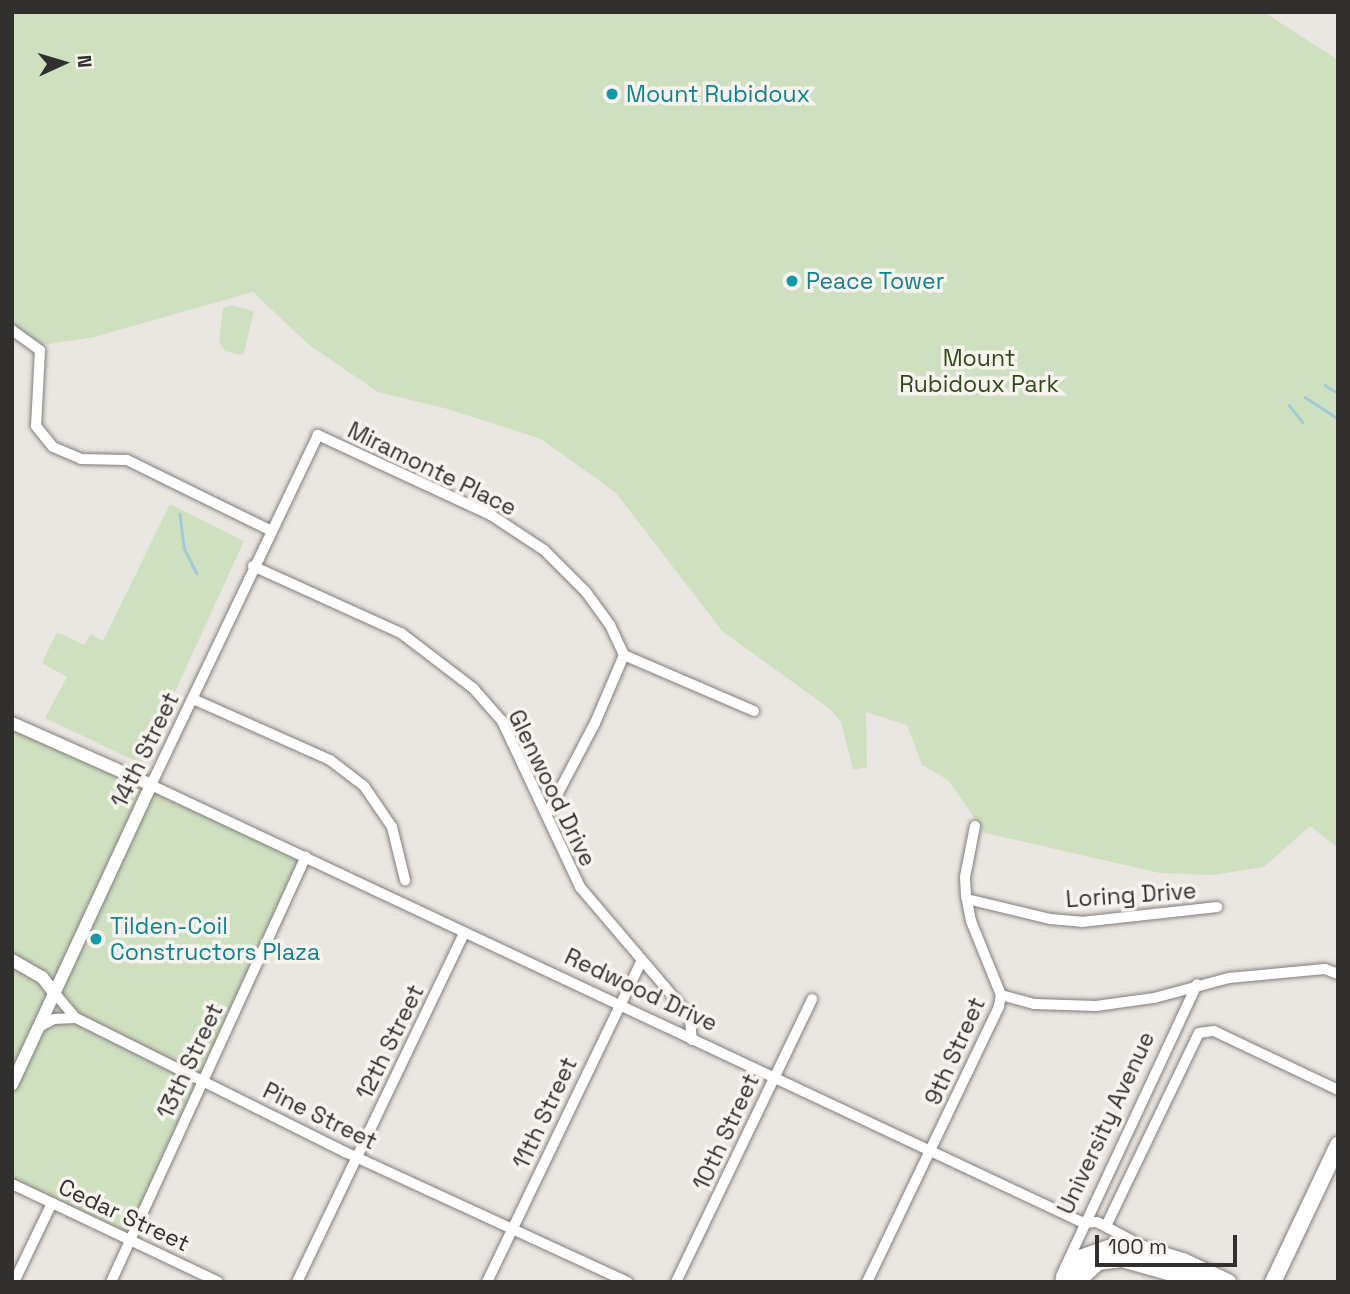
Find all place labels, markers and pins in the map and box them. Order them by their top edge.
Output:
place label: Mount Rubidoux [626,80,810,108]
marker: Mount Rubidoux [604,86,620,102]
place label: Peace Tower [806,267,945,295]
marker: Peace Tower [784,273,800,289]
place label: Tilden-Coil Constructors Plaza [110,912,320,966]
marker: Tilden-Coil Constructors Plaza [88,931,104,947]

